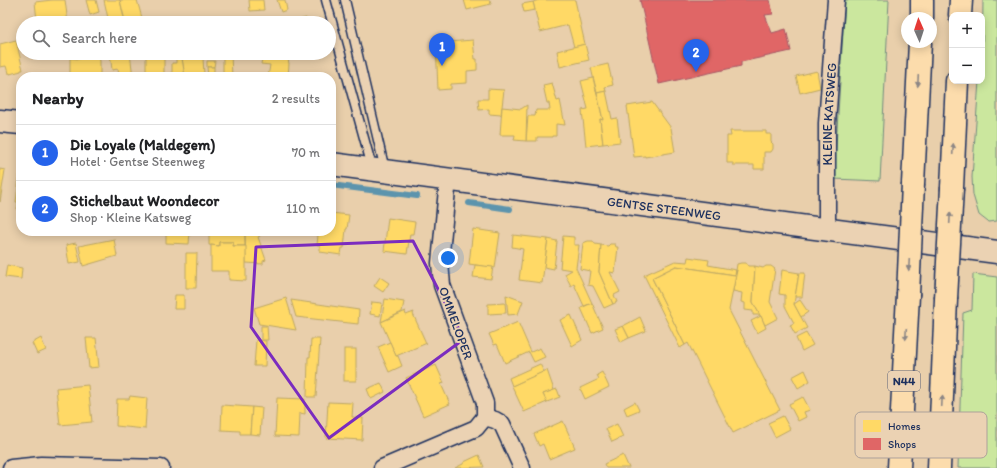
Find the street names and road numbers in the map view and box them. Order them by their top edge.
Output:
street label: KLEINE KATSWEG [819,62,839,166]
street label: GENTSE STEENWEG [606,193,722,223]
street label: OMMELOPER [436,285,476,361]
road number: N44 [888,371,920,391]

